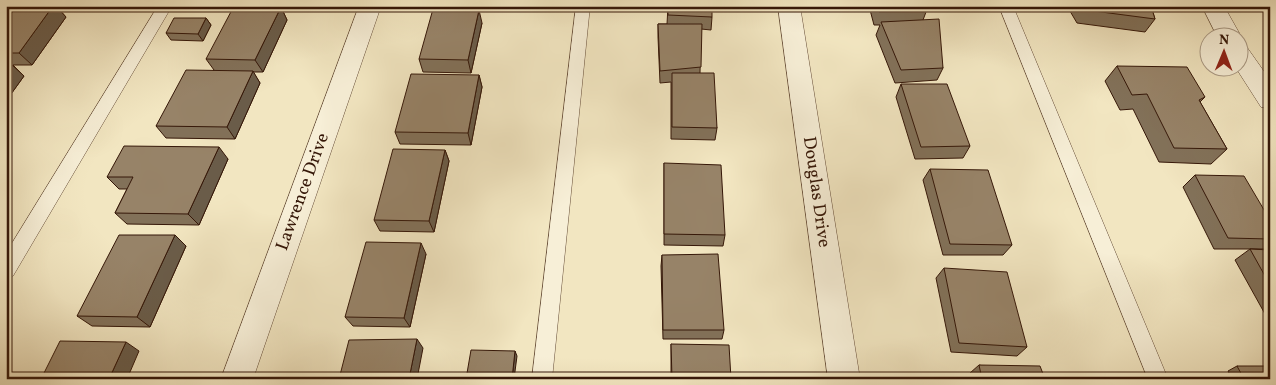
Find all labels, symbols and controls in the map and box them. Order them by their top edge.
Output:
north arrow [1198,28,1248,78]
text: N [1219,31,1229,50]
street label: Lawrence Drive [270,130,336,254]
street label: Douglas Drive [796,135,836,249]

